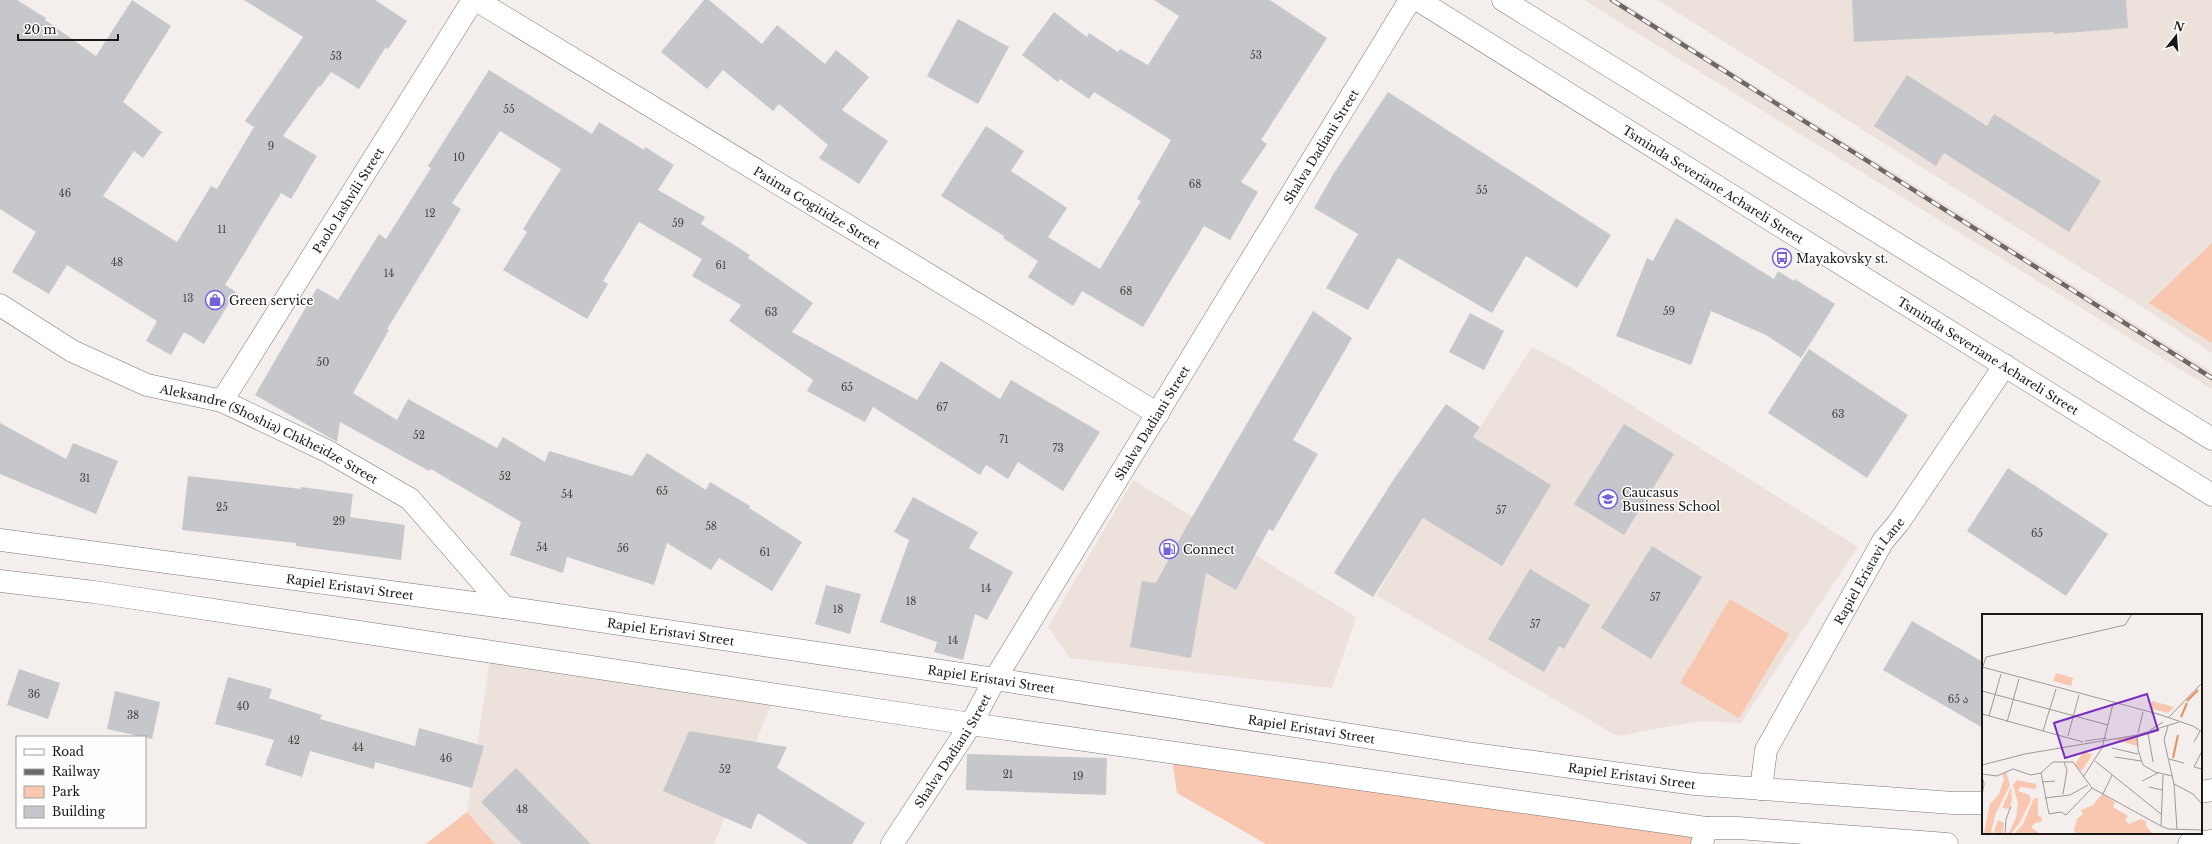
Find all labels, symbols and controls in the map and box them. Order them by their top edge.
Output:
scale bar [18,16,118,42]
north arrow [2156,16,2196,56]
text: N [2172,18,2187,35]
text: 20 m [24,22,56,37]
house number: 53 [1250,49,1262,62]
house number: 53 [330,50,342,63]
street label: Shalva Dadiani Street [1280,86,1362,206]
house number: 55 [503,103,515,116]
street label: Tsminda Severiane Achareli Street [1620,122,1807,246]
house number: 9 [268,140,274,153]
street label: Paolo Iashvili Street [309,144,387,256]
house number: 10 [453,151,465,164]
street label: Patima Gogitidze Street [751,163,884,252]
house number: 68 [1189,178,1201,191]
house number: 55 [1476,184,1488,197]
house number: 46 [59,187,71,200]
house number: 12 [425,207,435,220]
house number: 59 [672,217,684,230]
house number: 11 [218,223,226,236]
bus stop icon: Mayakovsky st. [1771,247,1793,269]
place label: Mayakovsky st. [1796,251,1888,266]
house number: 48 [111,256,123,269]
house number: 61 [716,259,726,272]
house number: 14 [384,267,394,280]
house number: 68 [1120,285,1132,298]
shop icon: Green service [204,289,226,311]
house number: 13 [183,292,193,305]
place label: Green service [229,293,313,308]
street label: Tsminda Severiane Achareli Street [1895,293,2082,418]
house number: 59 [1663,305,1675,318]
house number: 63 [765,306,777,319]
house number: 50 [317,356,329,369]
street label: Shalva Dadiani Street [1111,362,1193,483]
street label: Aleksandre (Shoshia) Chkheidze Street [158,380,381,487]
house number: 65 [841,381,853,394]
house number: 67 [936,401,949,414]
house number: 63 [1832,408,1844,421]
house number: 52 [413,429,425,442]
house number: 71 [999,433,1009,446]
house number: 73 [1052,442,1064,455]
house number: 52 [499,470,511,483]
house number: 31 [80,472,90,485]
house number: 65 [656,485,668,498]
place label: Caucasus Business School [1622,485,1720,514]
house number: 54 [561,488,573,501]
school or university icon: Caucasus Business School [1597,488,1619,510]
house number: 25 [216,501,228,514]
house number: 57 [1496,504,1507,517]
house number: 29 [333,515,345,528]
street label: Rapiel Eristavi Lane [1830,515,1907,627]
house number: 58 [705,520,717,533]
house number: 65 [2031,527,2043,540]
fuel station icon: Connect [1158,538,1180,560]
house number: 54 [536,541,548,554]
house number: 56 [617,542,629,555]
place label: Connect [1183,542,1235,557]
house number: 61 [760,546,770,559]
street label: Rapiel Eristavi Street [285,571,415,602]
house number: 14 [981,582,991,595]
house number: 57 [1650,591,1661,604]
house number: 18 [906,595,916,608]
house number: 18 [833,603,843,616]
inset map [1982,614,2202,834]
street label: Rapiel Eristavi Street [606,615,736,648]
house number: 57 [1530,618,1541,631]
house number: 14 [948,634,958,647]
street label: Rapiel Eristavi Street [927,662,1057,696]
house number: 36 [28,688,40,701]
street label: Shalva Dadiani Street [911,691,993,810]
house number: 65 ა [1948,693,1968,706]
house number: 40 [237,700,250,713]
house number: 38 [127,709,139,722]
street label: Rapiel Eristavi Street [1247,711,1377,746]
house number: 42 [288,734,300,747]
legend [16,736,146,828]
house number: 44 [352,741,364,754]
text: Road [52,744,84,759]
house number: 46 [440,752,452,765]
street label: Rapiel Eristavi Street [1567,759,1697,792]
house number: 52 [719,763,731,776]
text: Railway [52,764,101,779]
house number: 21 [1003,768,1013,781]
house number: 19 [1073,770,1083,783]
text: Park [52,784,80,799]
house number: 48 [516,803,528,816]
text: Building [52,804,106,819]

